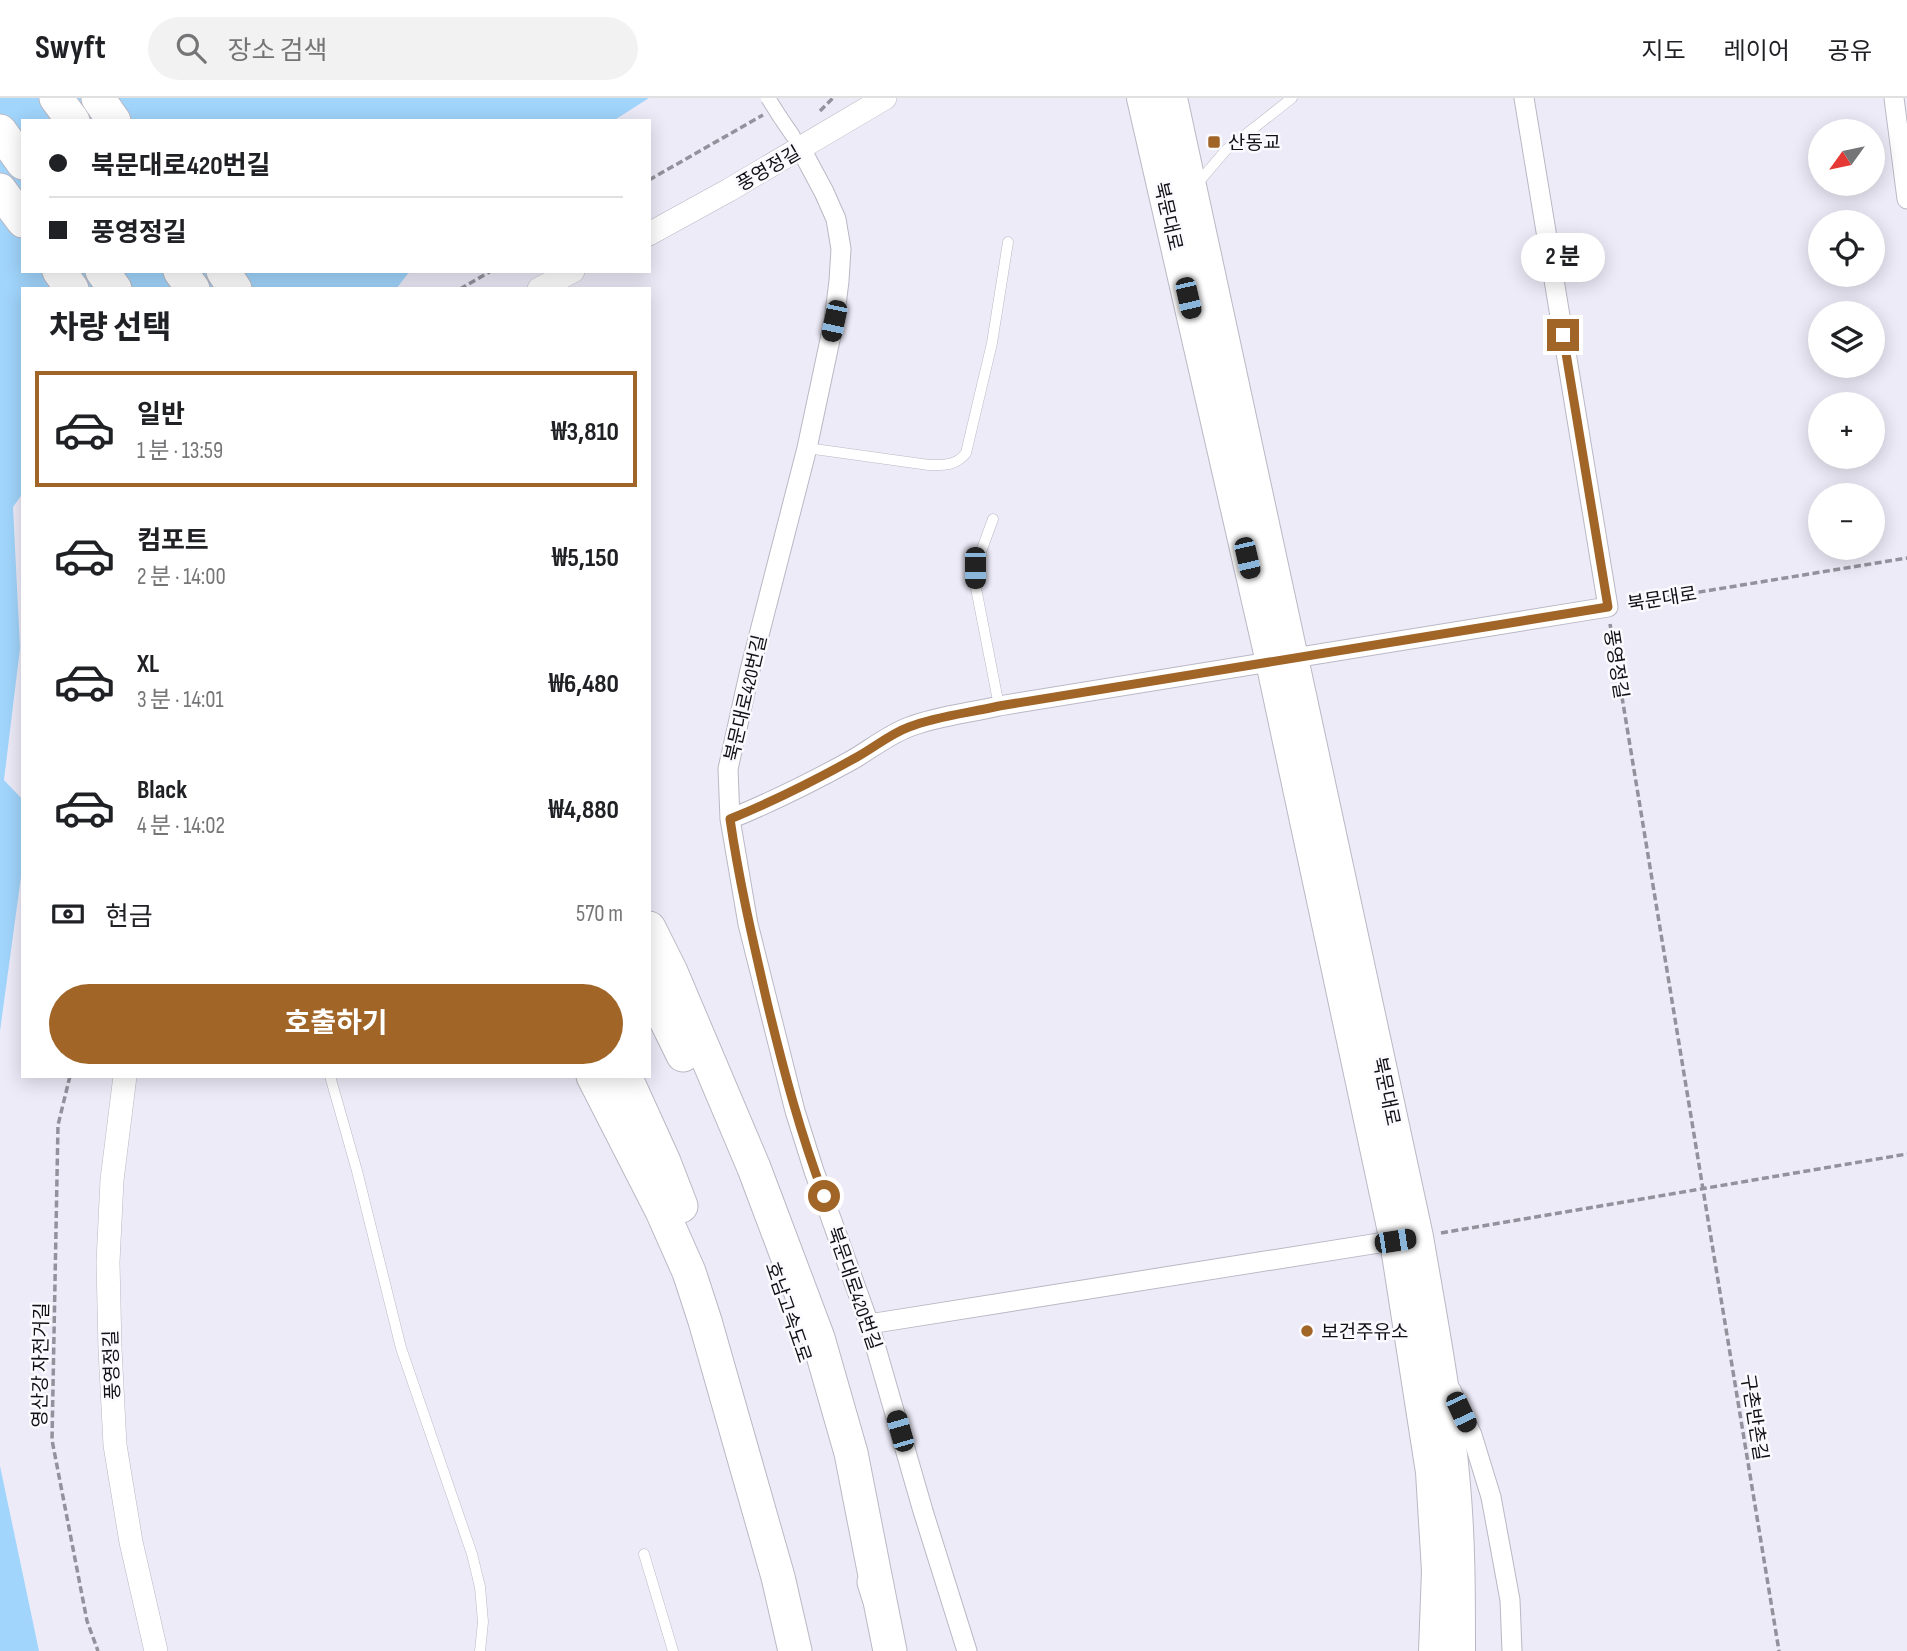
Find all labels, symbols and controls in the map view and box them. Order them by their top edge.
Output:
search box [148,17,638,80]
text: Swyft [35,28,106,68]
icon: search [172,29,210,67]
text: 장소 검색 [228,36,327,67]
text: 지도 [1641,37,1686,66]
text: 레이어 [1724,37,1790,66]
text: 공유 [1828,37,1872,66]
north arrow [1808,119,1885,196]
map controls [1808,119,1885,560]
place label: 산동교 [1228,132,1280,155]
marker: 산동교 [1206,134,1222,150]
street label: 풍영정길 [733,142,805,197]
text: 북문대로420번길 [91,151,270,182]
street label: 북문대로 [1148,180,1187,253]
button: locate [1808,210,1885,287]
text: 풍영정길 [91,218,187,249]
callout: 2 분 [1521,233,1605,282]
text: 2 분 [1546,243,1580,271]
car [1174,275,1203,321]
car [820,298,849,344]
button: layers [1808,301,1885,378]
text: 차량 선택 [49,309,172,348]
route end [1547,319,1579,351]
button: + [1808,392,1885,469]
icon: car [53,398,116,461]
text: 일반 [137,400,185,431]
text: ₩3,810 [551,417,619,448]
text: 1 분 · 13:59 [137,437,223,465]
button: − [1808,483,1885,560]
icon: car [53,524,116,587]
text: 컴포트 [137,526,209,557]
car [1233,535,1262,581]
text: ₩5,150 [552,543,619,574]
car [965,547,986,589]
text: 2 분 · 14:00 [137,563,226,591]
street label: 북문대로 [1626,583,1699,616]
street label: 풍영정길 [1599,628,1632,701]
street label: 북문대로420번길 [721,633,772,764]
text: XL [137,649,159,680]
icon: car [53,650,116,713]
text: ₩6,480 [549,669,619,700]
text: 3 분 · 14:01 [137,686,224,714]
text: Black [137,775,187,806]
icon: car [53,776,116,839]
text: ₩4,880 [548,795,619,826]
text: 4 분 · 14:02 [137,812,225,840]
icon: cash [49,895,87,933]
text: 570 m [576,900,623,928]
text: 현금 [105,902,153,933]
button: 호출하기 [49,984,623,1064]
street label: 북문대로 [1367,1055,1404,1128]
route start [808,1180,840,1212]
street label: 북문대로420번길 [822,1224,885,1353]
car [1373,1227,1418,1255]
street label: 호남고속도로 [760,1259,816,1366]
street label: 영산강 자전거길 [29,1302,54,1428]
place label: 보건주유소 [1321,1321,1408,1344]
marker: 보건주유소 [1299,1323,1315,1339]
street label: 풍영정길 [100,1330,125,1400]
street label: 구촌반촌길 [1735,1372,1772,1462]
car [1443,1389,1480,1435]
car [885,1408,916,1454]

